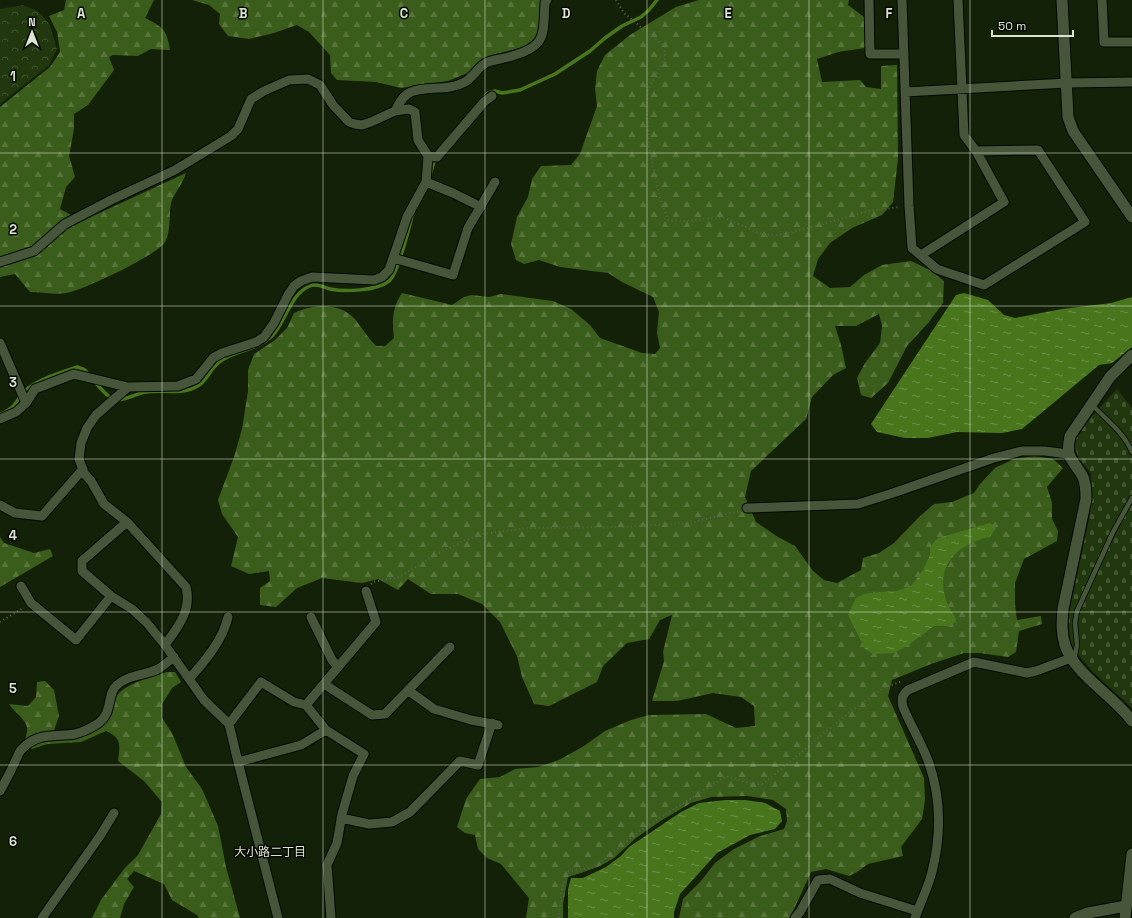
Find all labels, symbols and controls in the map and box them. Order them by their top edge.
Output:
text: A [77,5,86,22]
text: B [239,5,248,22]
text: C [400,5,408,22]
text: D [562,5,571,22]
text: E [724,5,732,22]
text: F [886,5,893,22]
north arrow [12,12,52,52]
scale bar [992,12,1073,38]
text: N [28,15,36,29]
text: 50 m [998,18,1026,34]
text: 1 [10,68,16,85]
text: 2 [9,221,17,238]
text: 3 [9,374,17,391]
text: 4 [9,527,17,544]
text: 5 [9,680,17,697]
text: 6 [9,833,17,850]
district label: 大小路二丁目 [234,844,306,860]

